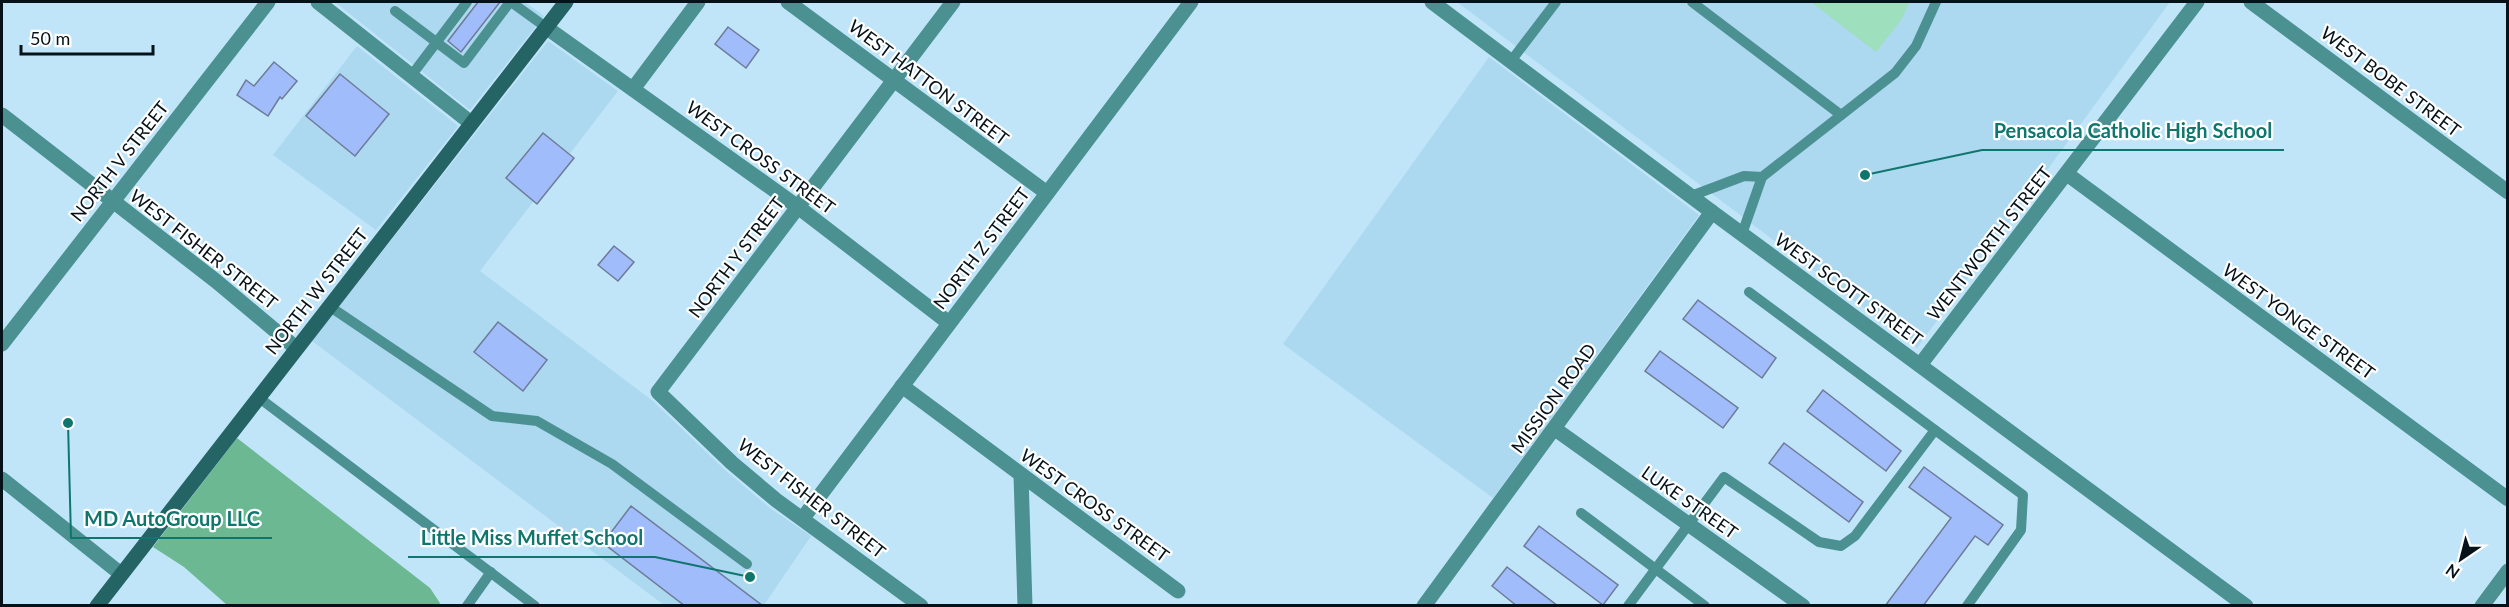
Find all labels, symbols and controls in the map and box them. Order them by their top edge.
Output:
street label: WEST HATTON STREET [845,15,1014,150]
scale bar [21,18,153,56]
street label: WEST BOBE STREET [2317,21,2466,141]
text: 50 m [30,27,70,49]
street label: NORTH V STREET [65,96,173,226]
street label: WEST CROSS STREET [682,96,840,219]
callout: Pensacola Catholic High School [1982,112,2284,150]
text: Pensacola Catholic High School [1994,118,2272,142]
street label: WENTWORTH STREET [1922,161,2056,324]
street label: NORTH Z STREET [928,183,1034,313]
street label: WEST FISHER STREET [126,184,283,314]
street label: NORTH Y STREET [683,192,789,322]
street label: NORTH W STREET [260,223,372,358]
street label: WEST SCOTT STREET [1771,228,1927,350]
street label: WEST YONGE STREET [2219,258,2380,384]
street label: MISSION ROAD [1506,339,1600,457]
street label: WEST FISHER STREET [734,433,891,563]
street label: WEST CROSS STREET [1016,444,1174,567]
street label: LUKE STREET [1638,461,1742,543]
callout: MD AutoGroup LLC [71,500,272,538]
text: MD AutoGroup LLC [84,506,260,530]
callout: Little Miss Muffet School [408,519,655,557]
text: Little Miss Muffet School [421,525,643,549]
north arrow [2431,529,2491,589]
text: N [2442,560,2463,583]

